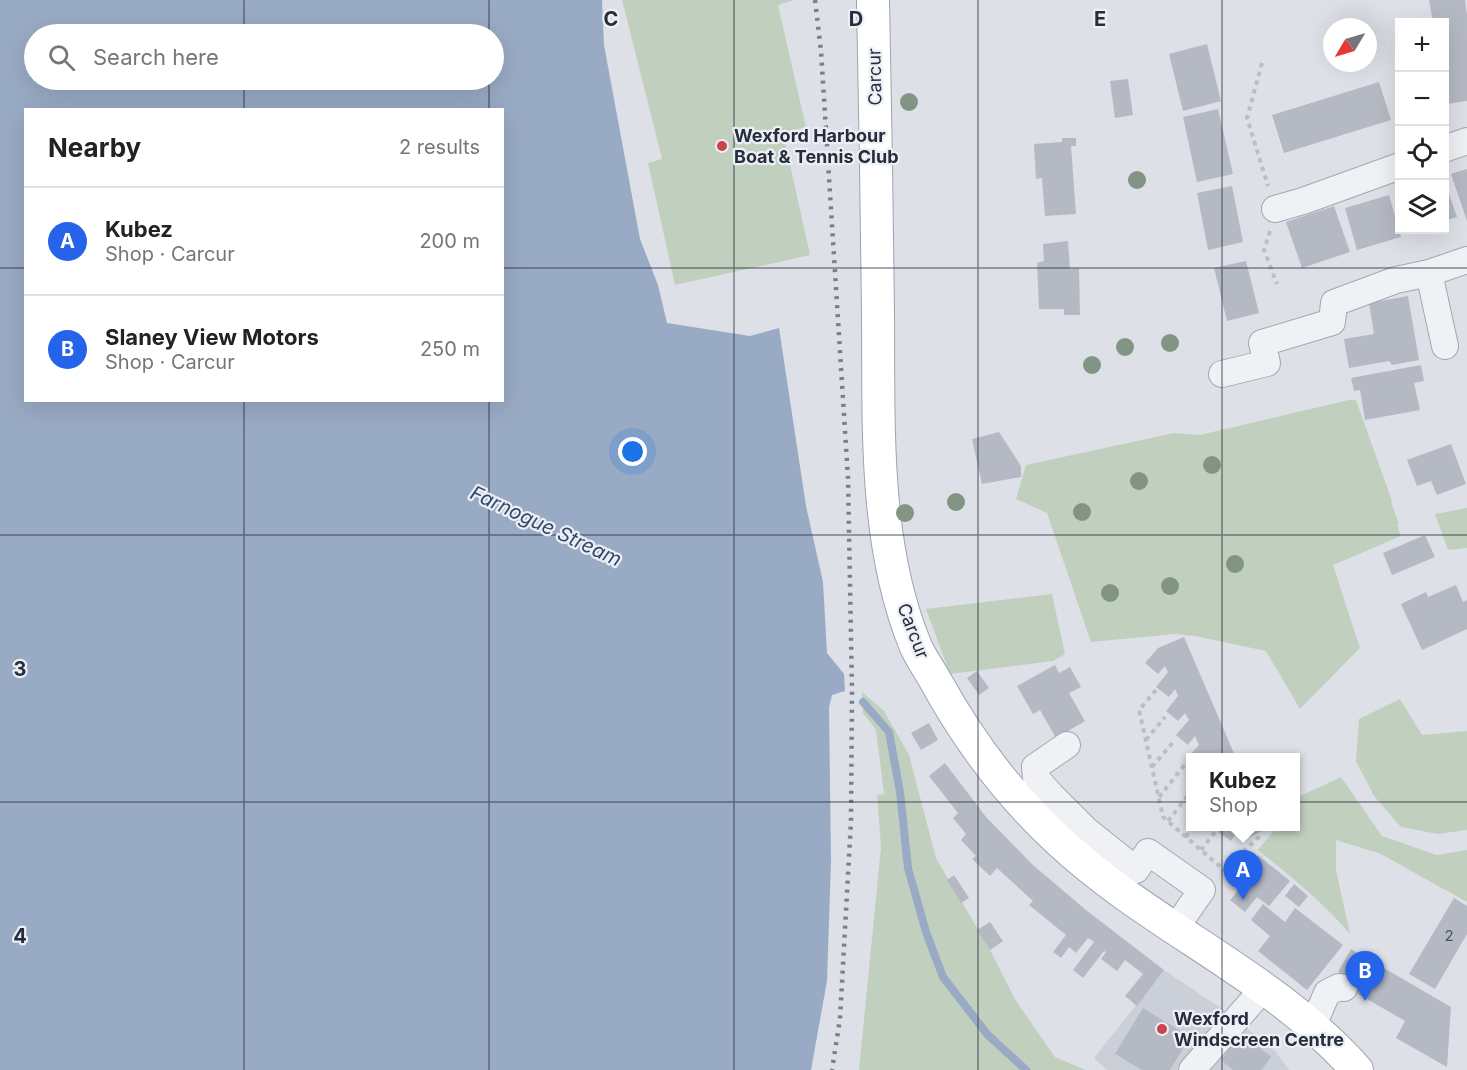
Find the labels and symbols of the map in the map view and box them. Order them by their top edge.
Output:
text: C [604,7,618,31]
text: D [849,7,863,31]
text: E [1094,7,1106,31]
north arrow [1323,18,1377,72]
street label: Carcur [863,48,885,106]
place label: Wexford Harbour Boat & Tennis Club [734,125,899,167]
marker: Wexford Harbour Boat & Tennis Club [715,139,729,153]
your location [618,437,647,466]
water label: Farnogue Stream [467,480,625,572]
street label: Carcur [893,600,934,662]
text: 3 [14,657,26,681]
pin: A [1224,850,1262,900]
text: 4 [13,924,27,948]
house number: 2 [1444,926,1454,945]
pin: B [1346,952,1384,1001]
place label: Wexford Windscreen Centre [1174,1008,1344,1050]
marker: Wexford Windscreen Centre [1155,1022,1169,1036]

